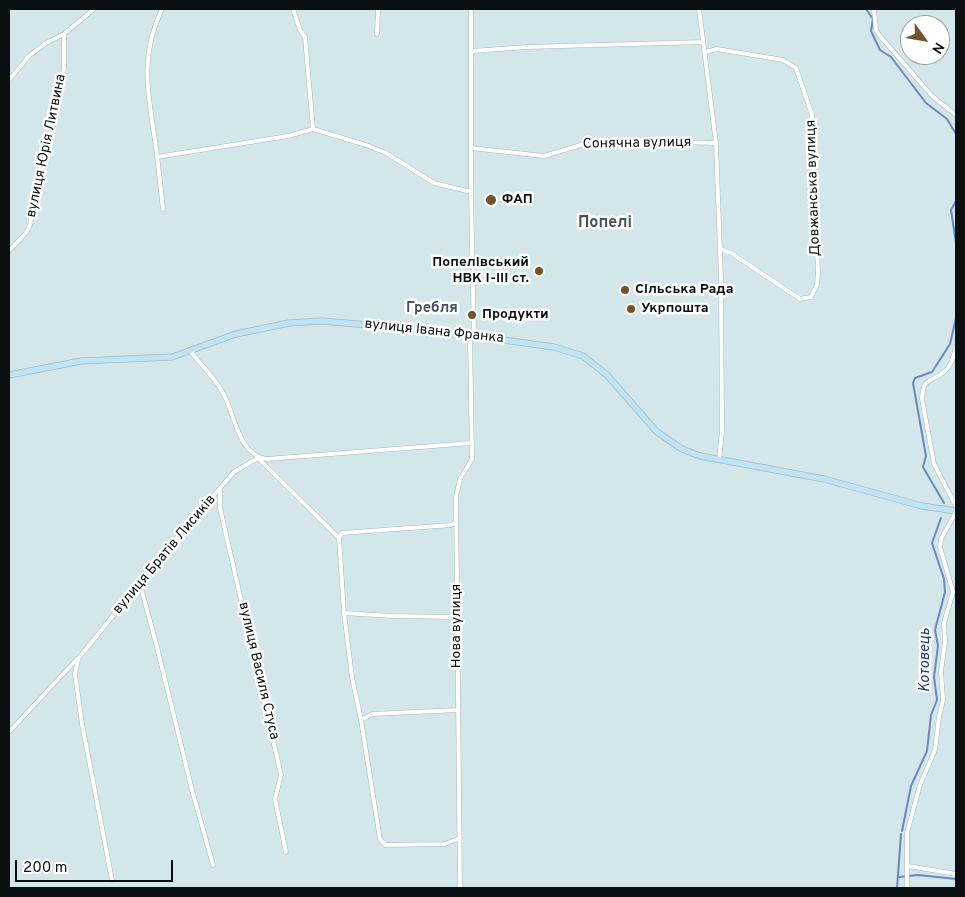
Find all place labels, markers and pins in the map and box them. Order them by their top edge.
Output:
place label: ФАП [502,192,533,208]
marker: ФАП [484,193,498,207]
place label: Попелівський НВК І-ІІІ ст. [432,255,529,288]
marker: Попелівський НВК І-ІІІ ст. [533,265,545,277]
place label: Сільська Рада [635,282,733,298]
marker: Сільська Рада [619,284,631,296]
place label: Укрпошта [641,301,709,317]
marker: Укрпошта [625,303,637,315]
place label: Продукти [482,307,549,323]
marker: Продукти [466,309,478,321]

